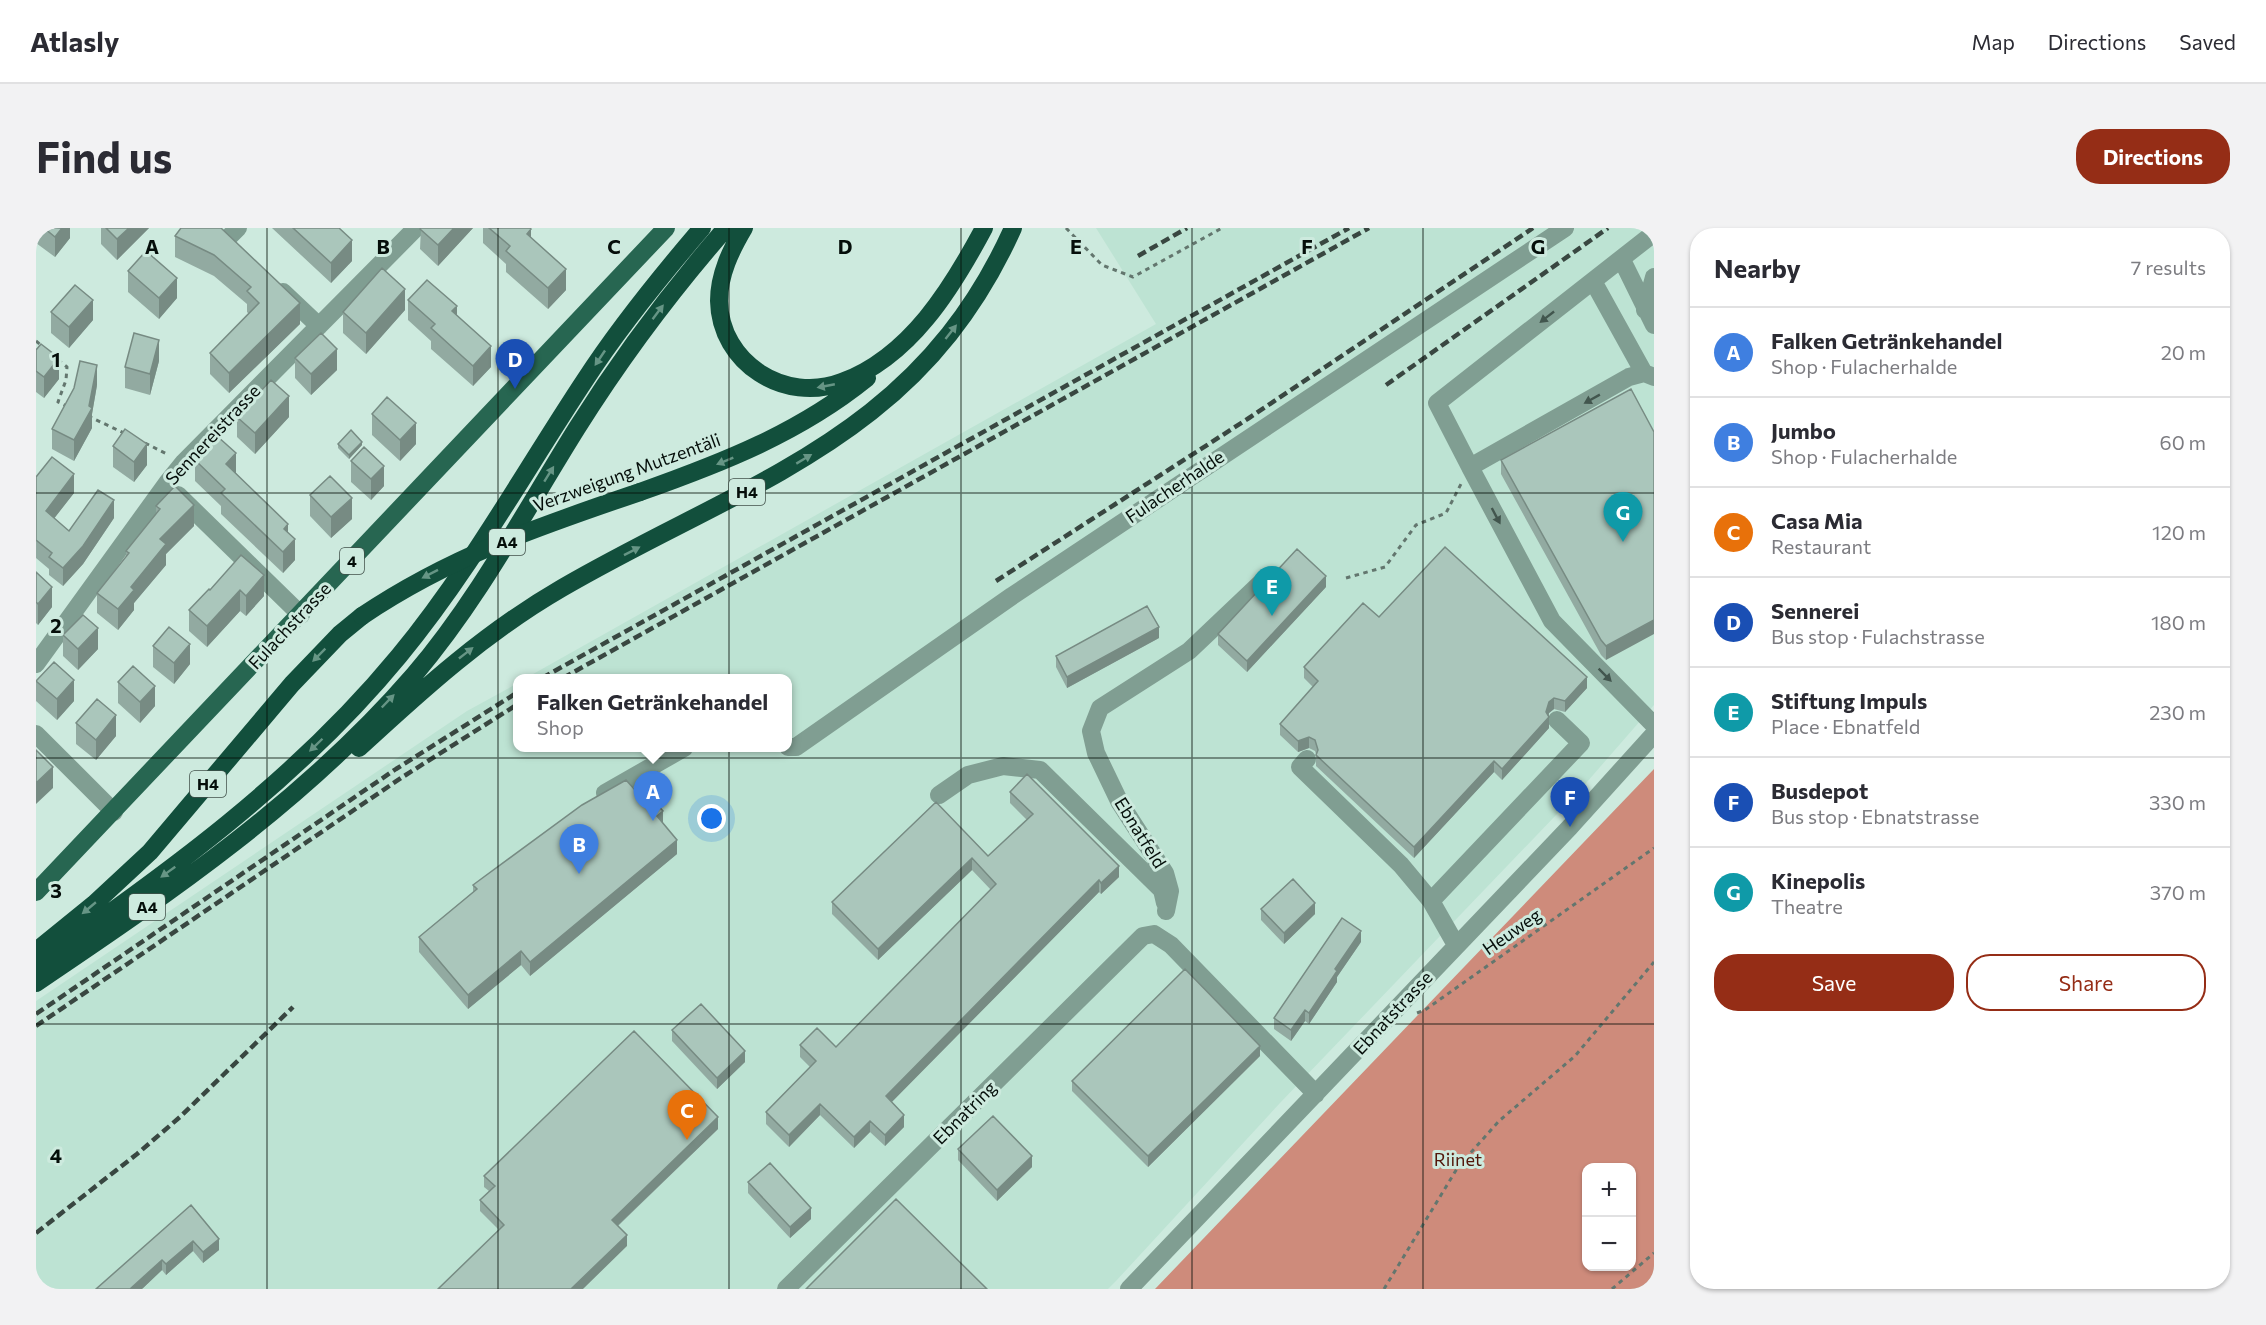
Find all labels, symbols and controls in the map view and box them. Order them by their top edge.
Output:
text: Atlasly [30,24,119,58]
text: Map [1972,29,2015,54]
text: Directions [2048,29,2146,54]
text: Saved [2179,29,2236,54]
button: Directions [2076,129,2230,184]
text: Find us [36,130,172,182]
text: A [145,234,159,258]
text: B [376,234,390,258]
text: C [607,234,621,258]
text: D [838,234,852,258]
text: E [1070,234,1082,258]
text: F [1301,234,1313,258]
text: G [1531,234,1545,258]
text: Nearby [1714,252,1801,283]
text: 7 results [2131,255,2206,279]
one-way arrow [651,304,664,320]
one-way arrow [1540,311,1555,323]
one-way arrow [944,325,956,340]
text: Falken Getränkehandel [1771,327,2002,354]
pin: D [496,340,534,389]
text: A [1726,340,1741,364]
text: 20 m [2161,340,2206,364]
text: 1 [51,347,61,371]
one-way arrow [595,350,606,366]
text: Shop · Fulacherhalde [1771,354,1957,378]
street label: Sennereistrasse [160,380,264,489]
one-way arrow [816,382,835,391]
one-way arrow [1584,393,1600,404]
text: Jumbo [1771,417,1836,444]
street label: Verzweigung Mutzentäli [530,428,723,516]
text: B [1727,430,1740,454]
text: 60 m [2160,430,2206,454]
text: Shop · Fulacherhalde [1771,444,1957,468]
street label: Fulacherhalde [1121,445,1228,527]
one-way arrow [796,454,812,465]
one-way arrow [716,457,734,466]
one-way arrow [543,466,554,482]
road number: H4 [729,479,765,505]
pin: G [1604,492,1642,542]
text: Casa Mia [1771,507,1863,534]
one-way arrow [1491,508,1501,525]
text: C [1727,520,1740,544]
text: 120 m [2152,520,2206,544]
road number: A4 [489,529,525,555]
text: Restaurant [1771,534,1871,558]
one-way arrow [624,546,641,556]
road number: 4 [340,548,364,574]
pin: E [1252,566,1292,616]
one-way arrow [421,569,438,579]
street label: Fulachstrasse [243,577,335,673]
text: Sennerei [1771,597,1859,624]
text: D [1726,610,1741,634]
text: 180 m [2151,610,2206,634]
text: 2 [50,613,62,637]
text: Bus stop · Fulachstrasse [1771,624,1985,648]
one-way arrow [312,647,326,661]
one-way arrow [459,647,474,659]
one-way arrow [1598,668,1612,683]
popup [513,674,792,752]
text: Stiftung Impuls [1771,687,1927,714]
text: Falken Getränkehandel [537,688,768,715]
one-way arrow [381,695,395,709]
text: E [1728,700,1739,724]
text: 230 m [2149,700,2206,724]
text: Place · Ebnatfeld [1771,714,1920,738]
text: Shop [537,715,584,739]
one-way arrow [309,737,323,751]
road number: H4 [190,771,226,797]
pin: A [634,772,672,821]
text: Busdepot [1771,777,1868,804]
pin: F [1550,778,1589,827]
text: F [1728,790,1739,814]
text: 330 m [2149,790,2206,814]
street label: Ebnatfeld [1110,793,1171,872]
your location [697,804,726,833]
text: Bus stop · Ebnatstrasse [1771,804,1979,828]
pin: B [560,824,598,874]
one-way arrow [161,865,176,877]
text: Kinepolis [1771,867,1865,894]
text: 3 [50,878,62,902]
text: G [1726,880,1741,904]
text: 370 m [2150,880,2206,904]
road number: A4 [129,894,165,920]
text: Theatre [1771,894,1843,918]
one-way arrow [82,901,97,914]
street label: Heuweg [1478,903,1545,959]
button: Save [1714,954,1954,1011]
button: Share [1966,954,2206,1011]
street label: Ebnatstrasse [1348,966,1437,1059]
street label: Ebnatring [928,1076,1001,1148]
pin: C [668,1090,706,1140]
text: 4 [50,1143,62,1167]
park label: Riinet [1434,1148,1482,1170]
map controls [1582,1163,1636,1271]
button: + [1582,1163,1636,1217]
button: − [1582,1217,1636,1271]

